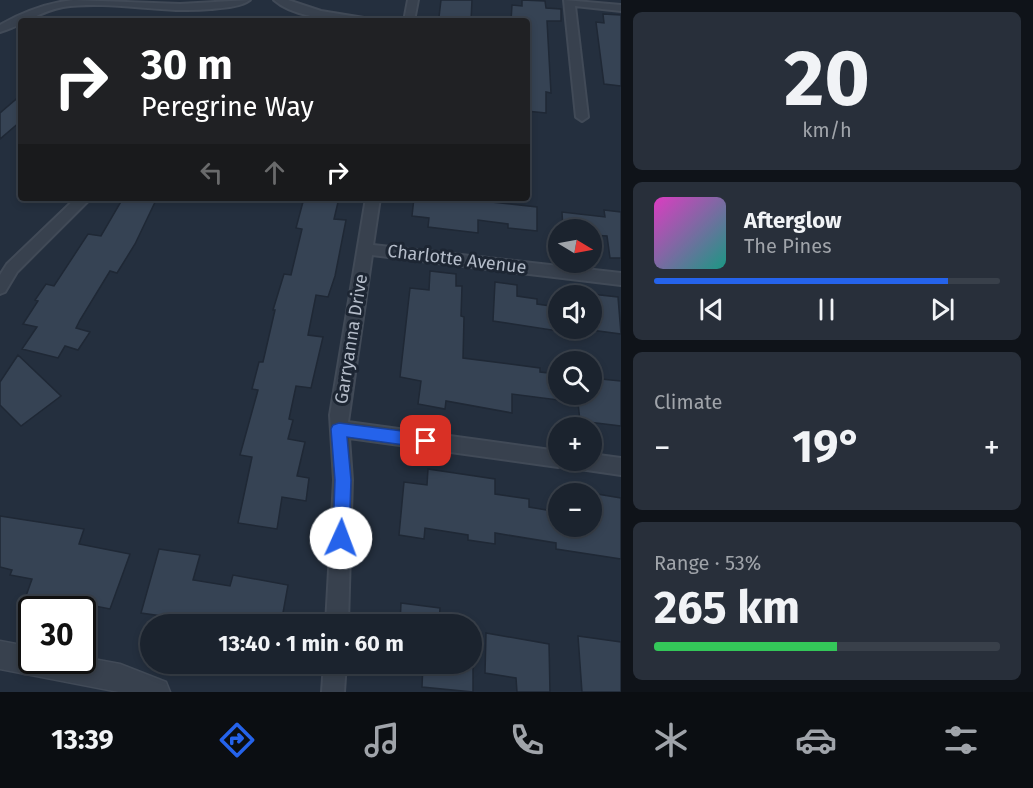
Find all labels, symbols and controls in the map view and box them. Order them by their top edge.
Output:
text: 20 [784,32,870,126]
text: 30 m [141,40,233,90]
icon: right [42,42,120,120]
text: Peregrine Way [141,91,314,123]
text: km/h [802,118,852,142]
icon: left [195,156,228,189]
icon: ahead [258,156,291,189]
icon: right [321,156,354,189]
text: Afterglow [744,207,841,234]
north arrow [548,219,602,273]
map controls [548,219,602,537]
text: The Pines [744,234,831,258]
street label: Charlotte Avenue [386,240,528,278]
street label: Garryanna Drive [330,272,372,406]
button: sound [548,285,602,339]
icon: previous [695,293,728,326]
icon: pause [810,293,843,326]
icon: next [926,293,959,326]
button: search [548,351,602,405]
text: Climate [654,390,722,414]
pin [400,415,451,466]
button: + [548,417,602,471]
text: 19° [792,420,862,474]
icon: arrive [409,424,442,457]
text: − [654,428,671,468]
text: + [984,428,1000,468]
button: − [548,483,602,537]
position arrow [309,506,373,570]
text: Range · 53% [654,551,761,575]
text: 265 km [654,581,800,635]
speed limit sign: 30 [18,596,96,674]
text: 13:40 · 1 min · 60 m [218,630,404,657]
icon: directions [216,719,258,761]
icon: music [361,719,403,761]
icon: phone [506,719,548,761]
icon: climate [650,719,692,761]
icon: car [795,719,837,761]
icon: filters [940,719,982,761]
text: 13:39 [51,724,114,756]

